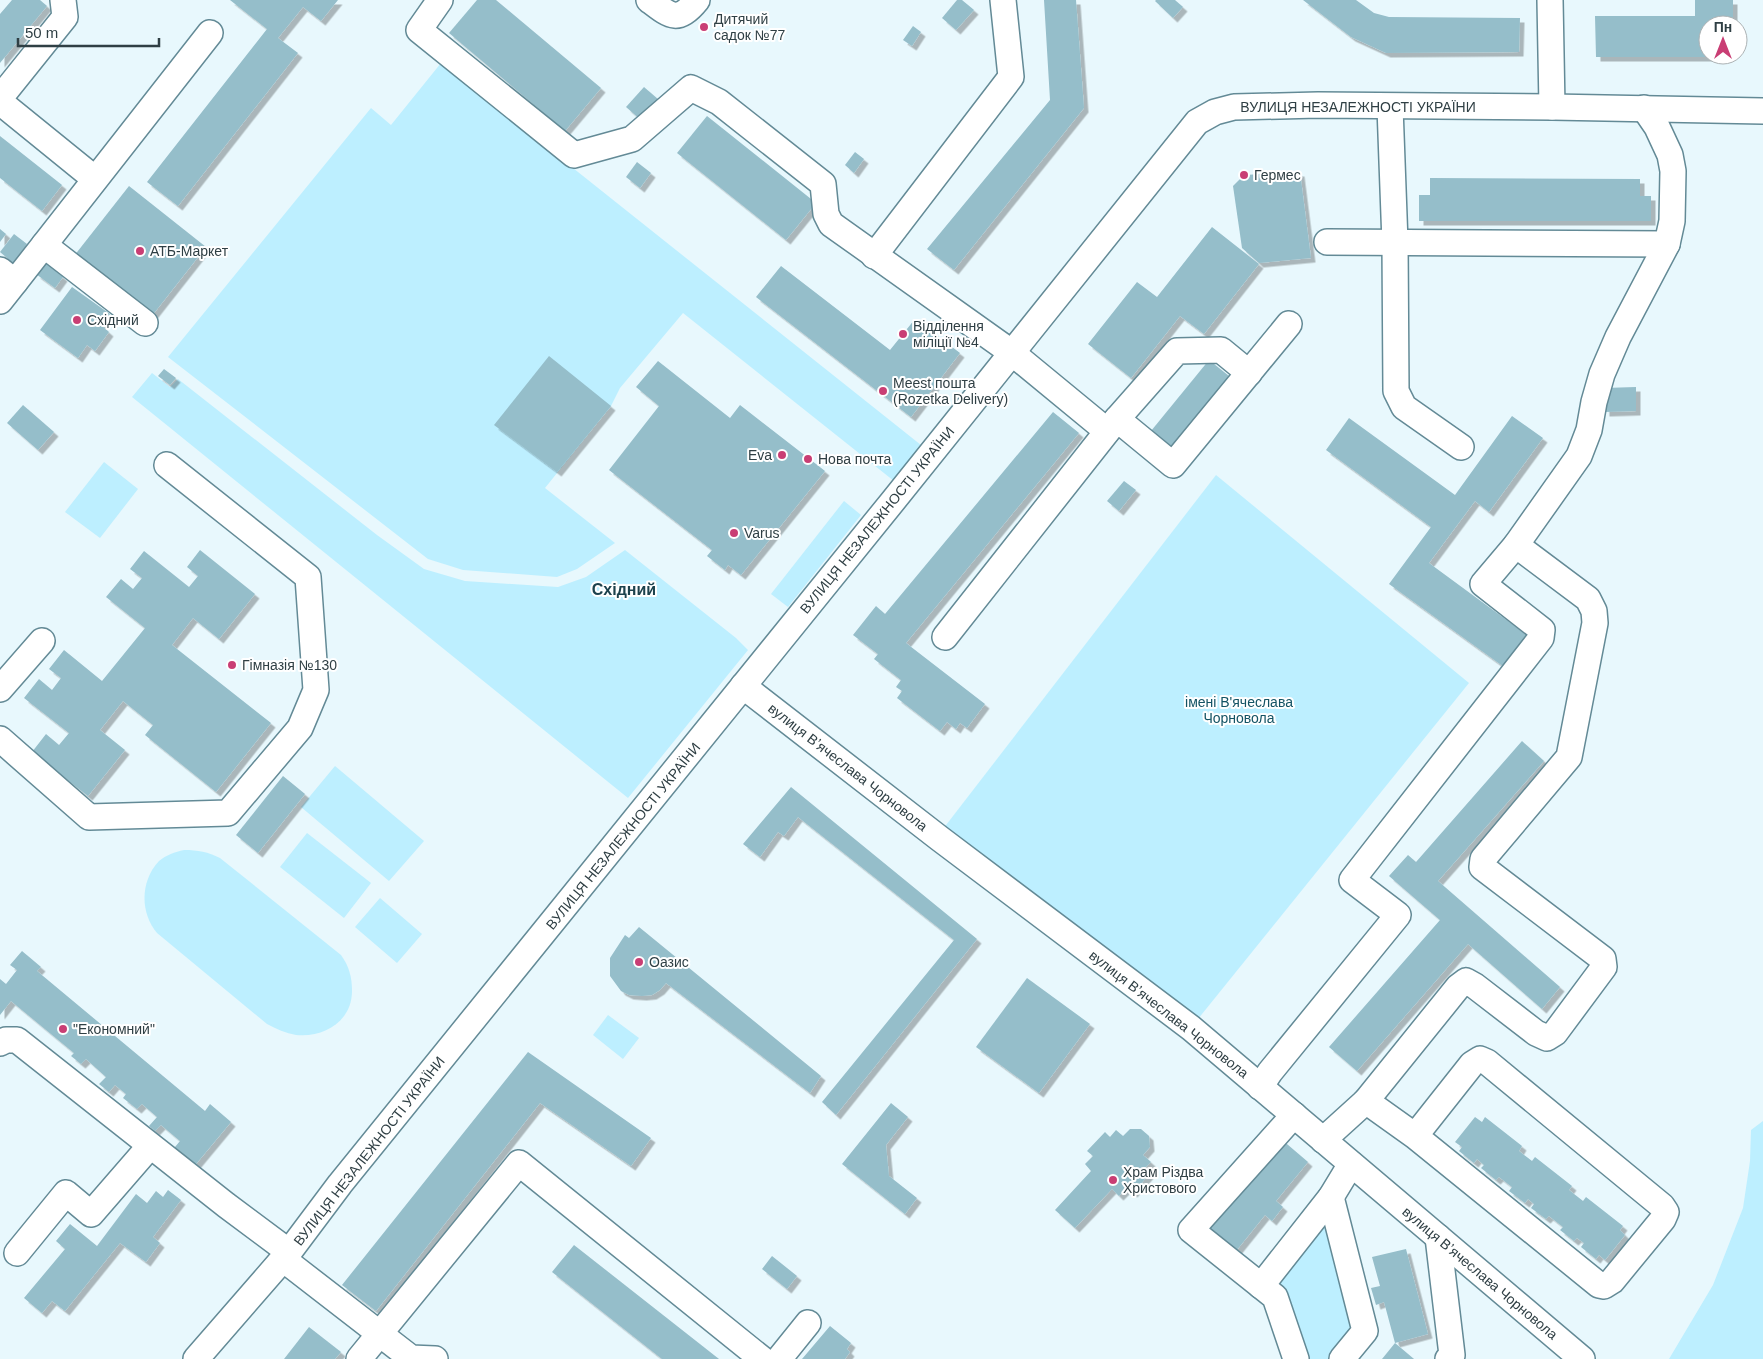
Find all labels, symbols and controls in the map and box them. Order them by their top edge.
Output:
place label: Дитячий садок №77 [714,11,786,43]
scale bar [18,15,159,47]
north arrow [1698,15,1748,65]
text: Пн [1714,19,1732,35]
marker: Дитячий садок №77 [698,21,710,33]
text: 50 m [25,24,58,41]
street label: ВУЛИЦЯ НЕЗАЛЕЖНОСТІ УКРАЇНИ [1240,99,1476,115]
place label: Гермес [1254,167,1301,183]
marker: Гермес [1238,169,1250,181]
place label: АТБ-Маркет [150,243,229,259]
marker: АТБ-Маркет [134,245,146,257]
place label: Східний [87,312,139,328]
marker: Східний [71,314,83,326]
place label: Відділення міліції №4 [913,318,984,350]
marker: Відділення міліції №4 [897,328,909,340]
place label: Meest пошта (Rozetka Delivery) [893,375,1008,407]
marker: Meest пошта (Rozetka Delivery) [877,385,889,397]
street label: ВУЛИЦЯ НЕЗАЛЕЖНОСТІ УКРАЇНИ [797,423,957,617]
place label: Eva [748,447,772,463]
marker: Eva [776,449,788,461]
place label: Нова почта [818,451,891,467]
marker: Нова почта [802,453,814,465]
place label: Varus [744,525,780,541]
marker: Varus [728,527,740,539]
district label: Східний [592,581,656,598]
place label: Гімназія №130 [242,657,337,673]
marker: Гімназія №130 [226,659,238,671]
park label: імені В'ячеслава Чорновола [1185,694,1293,726]
street label: вулиця Вʼячеслава Чорновола [765,700,931,834]
street label: ВУЛИЦЯ НЕЗАЛЕЖНОСТІ УКРАЇНИ [543,739,703,933]
street label: вулиця Вʼячеслава Чорновола [1086,947,1252,1081]
place label: Оазис [649,954,689,970]
marker: Оазис [633,956,645,968]
place label: "Економний" [73,1021,155,1037]
marker: "Економний" [57,1023,69,1035]
street label: ВУЛИЦЯ НЕЗАЛЕЖНОСТІ УКРАЇНИ [290,1053,448,1249]
place label: Храм Різдва Христового [1123,1164,1203,1196]
marker: Храм Різдва Христового [1107,1174,1119,1186]
street label: вулиця Вʼячеслава Чорновола [1399,1203,1561,1343]

